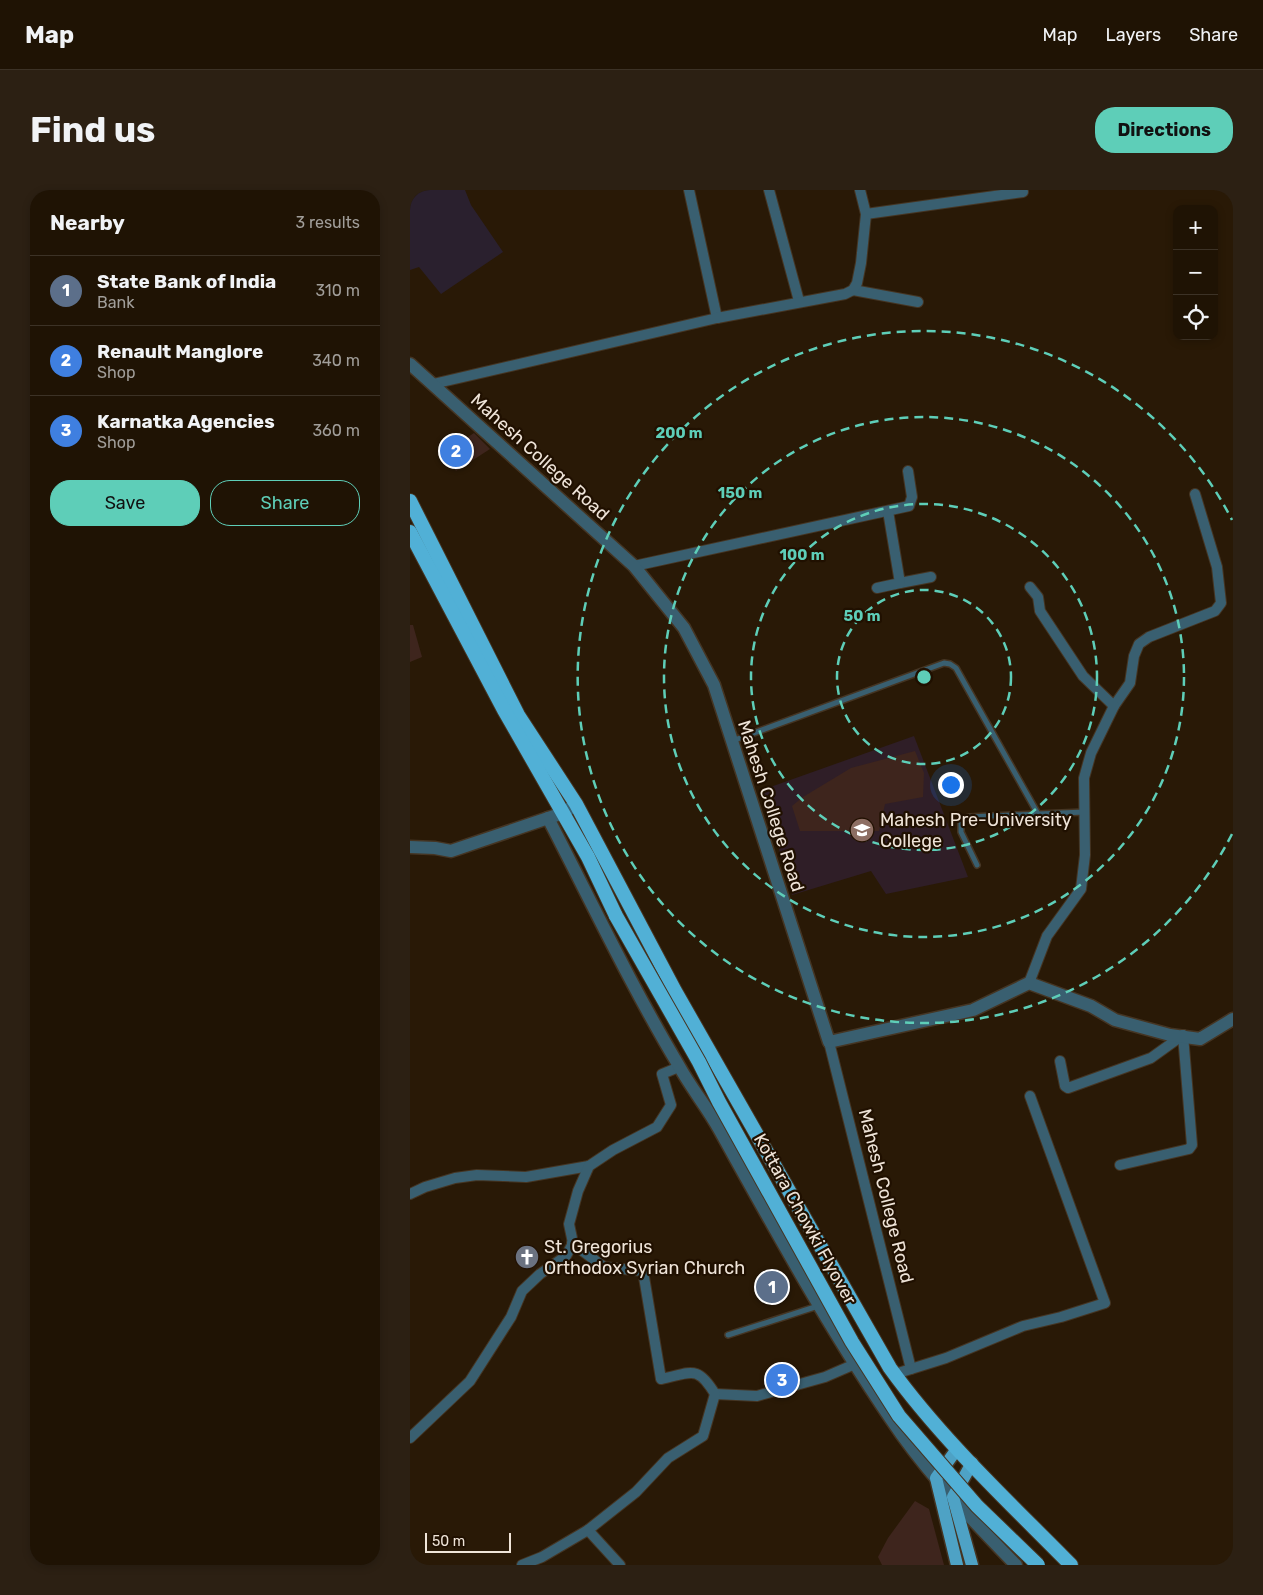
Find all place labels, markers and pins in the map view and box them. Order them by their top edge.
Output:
pin: 2 [440,432,472,470]
centre of rings [915,668,933,686]
place label: Mahesh Pre-University College [880,809,1072,852]
school or university icon: Mahesh Pre-University College [849,817,875,843]
place label: St. Gregorius Orthodox Syrian Church [544,1236,745,1279]
church icon: St. Gregorius Orthodox Syrian Church [514,1244,540,1270]
pin: 1 [756,1268,788,1306]
pin: 3 [766,1361,798,1399]

